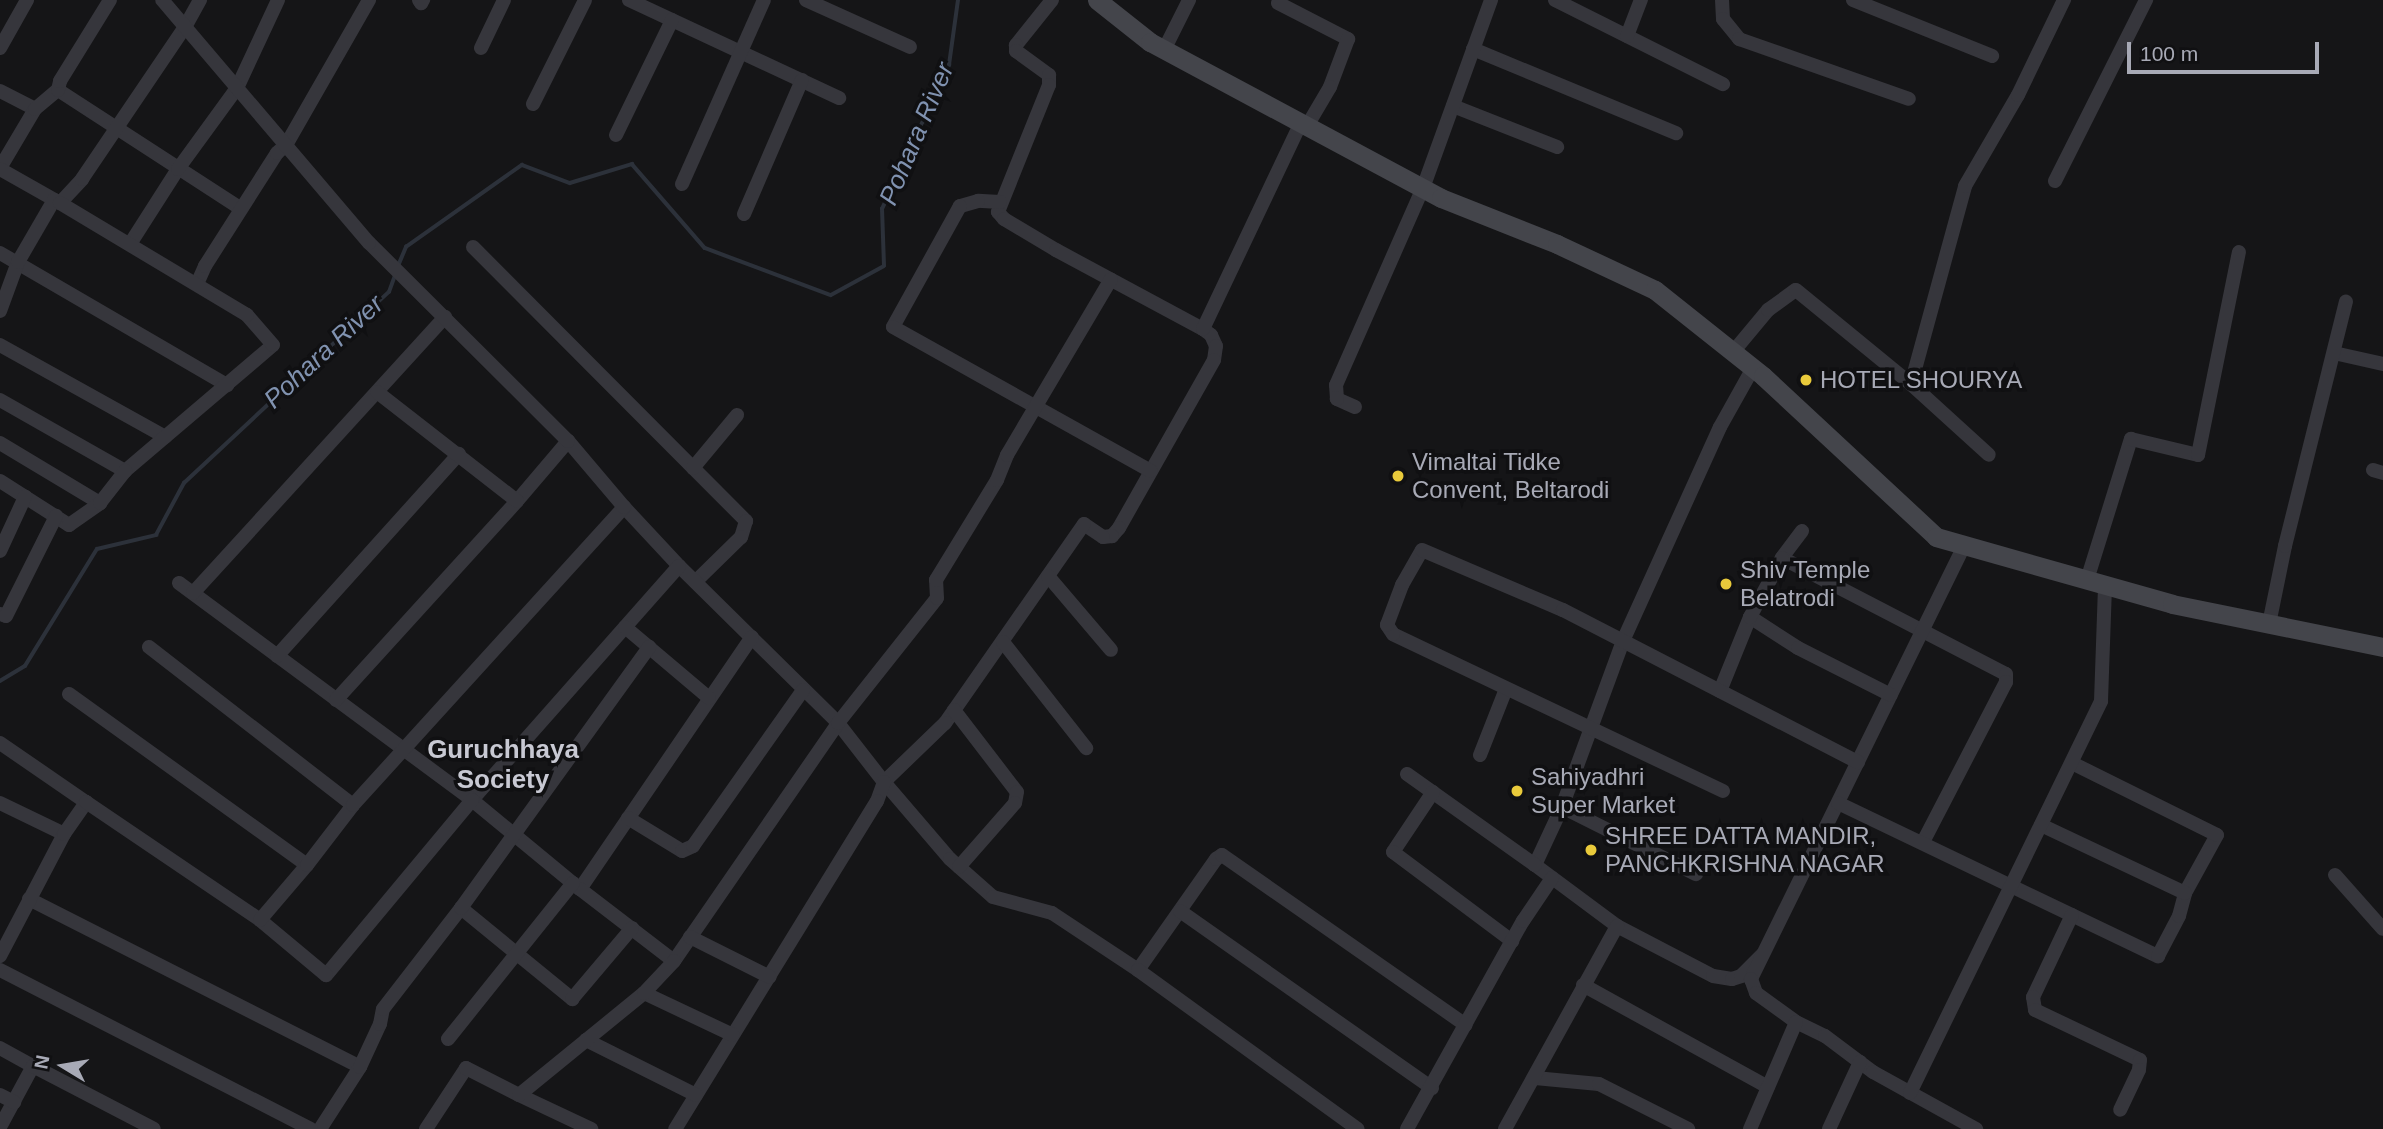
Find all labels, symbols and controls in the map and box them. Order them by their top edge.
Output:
scale bar [2131,28,2324,72]
text: 100 m [2140,42,2198,65]
water label: Pohara River [873,58,961,210]
water label: Pohara River [258,289,390,415]
place label: HOTEL SHOURYA [1820,366,2023,394]
marker: HOTEL SHOURYA [1798,372,1814,388]
place label: Vimaltai Tidke Convent, Beltarodi [1412,448,1609,504]
marker: Vimaltai Tidke Convent, Beltarodi [1390,468,1406,484]
place label: Shiv Temple Belatrodi [1740,556,1871,612]
marker: Shiv Temple Belatrodi [1718,576,1734,592]
district label: Guruchhaya Society [427,734,579,796]
place label: Sahiyadhri Super Market [1531,763,1675,819]
marker: Sahiyadhri Super Market [1509,783,1525,799]
place label: SHREE DATTA MANDIR, PANCHKRISHNA NAGAR [1605,822,1886,878]
marker: SHREE DATTA MANDIR, PANCHKRISHNA NAGAR [1583,842,1599,858]
north arrow [28,1031,98,1101]
text: N [30,1053,54,1071]

